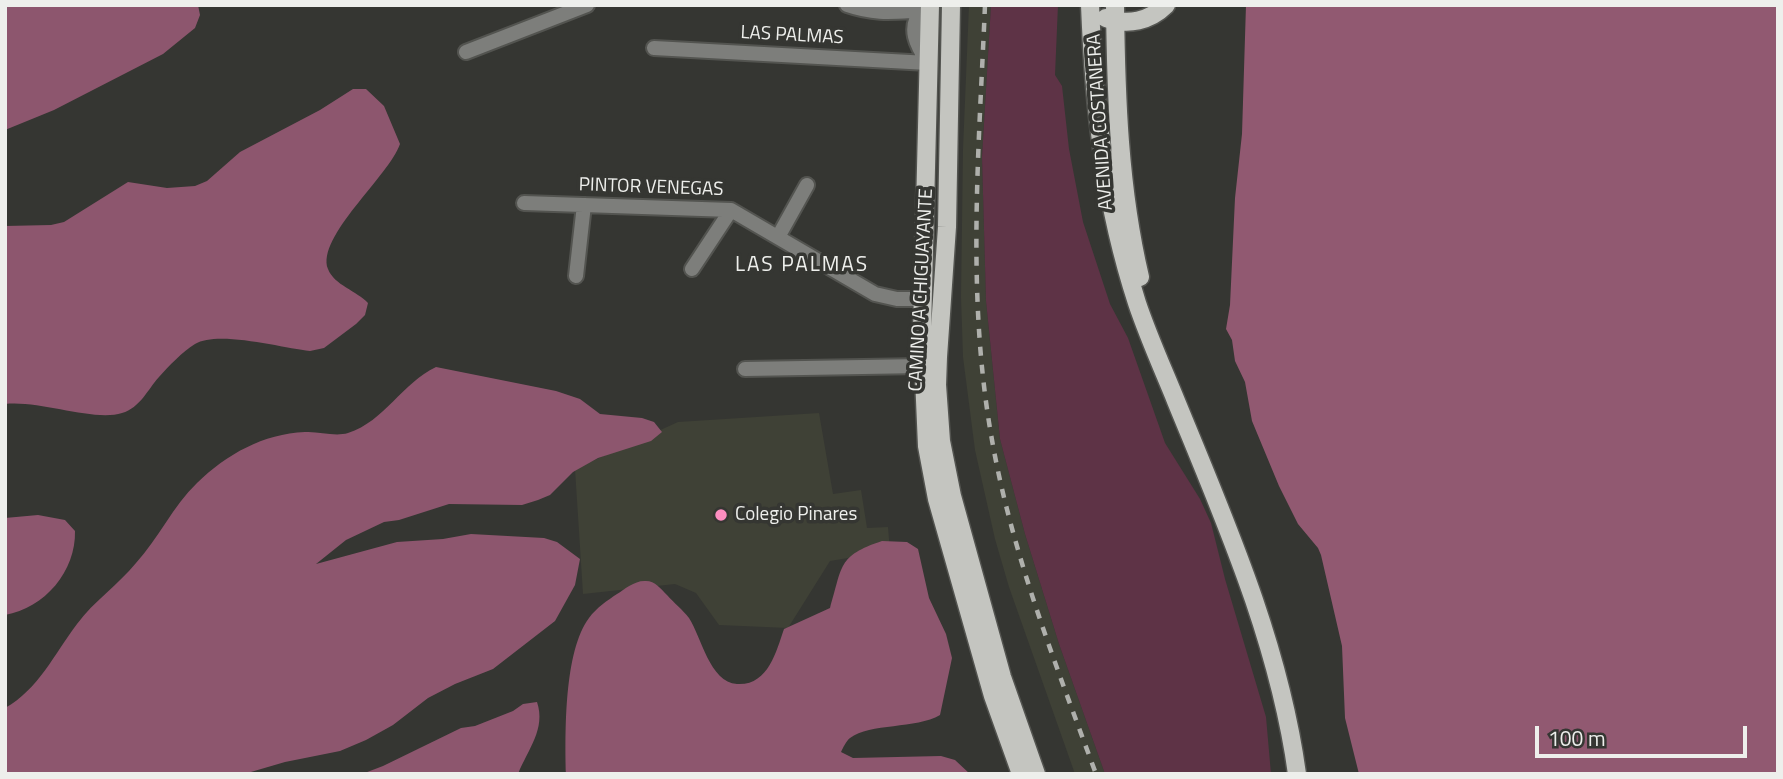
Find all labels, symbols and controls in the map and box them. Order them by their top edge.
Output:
street label: LAS PALMAS [740,22,844,50]
street label: AVENIDA COSTANERA [1083,33,1119,211]
street label: PINTOR VENEGAS [578,174,724,202]
street label: CAMINO A CHIGUAYANTE [905,188,939,392]
district label: LAS PALMAS [736,253,868,279]
place label: Colegio Pinares [735,504,857,526]
marker: Colegio Pinares [713,507,729,523]
scale bar [1538,712,1750,756]
text: 100 m [1548,722,1605,754]

